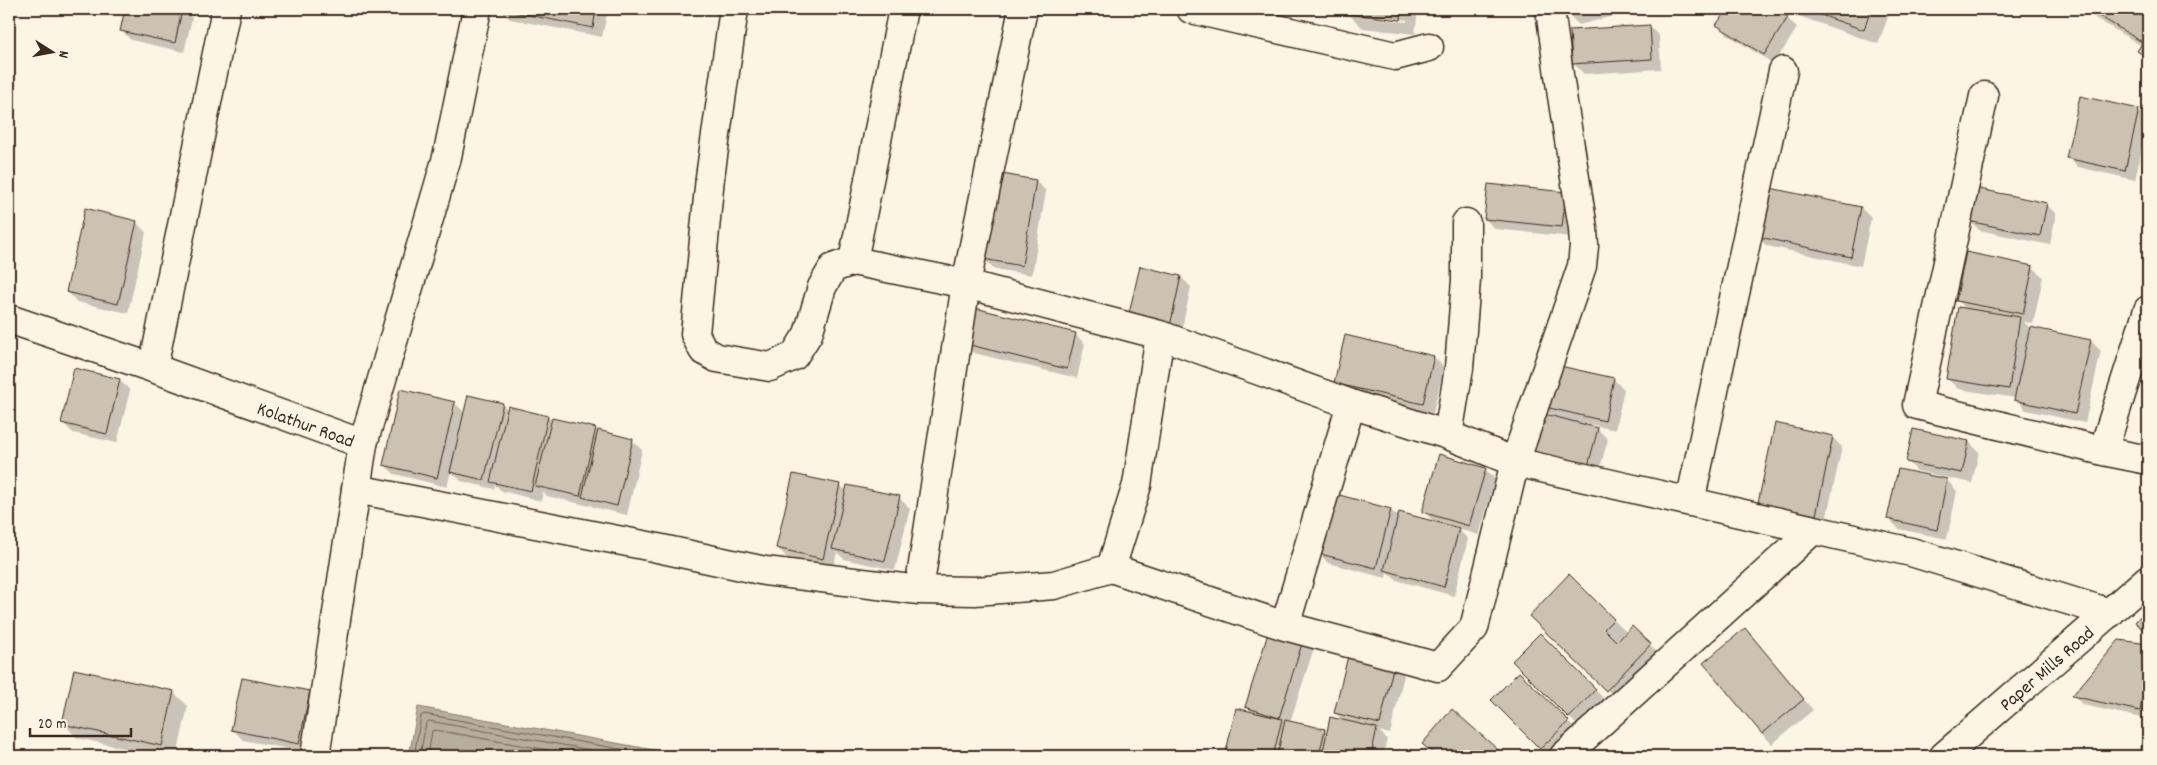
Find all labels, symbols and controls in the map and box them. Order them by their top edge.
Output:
north arrow [28,28,78,78]
text: N [52,49,73,59]
street label: Kolathur Road [253,397,357,457]
street label: Paper Mills Road [1995,621,2102,719]
scale bar [30,705,131,737]
text: 20 m [38,714,66,736]

